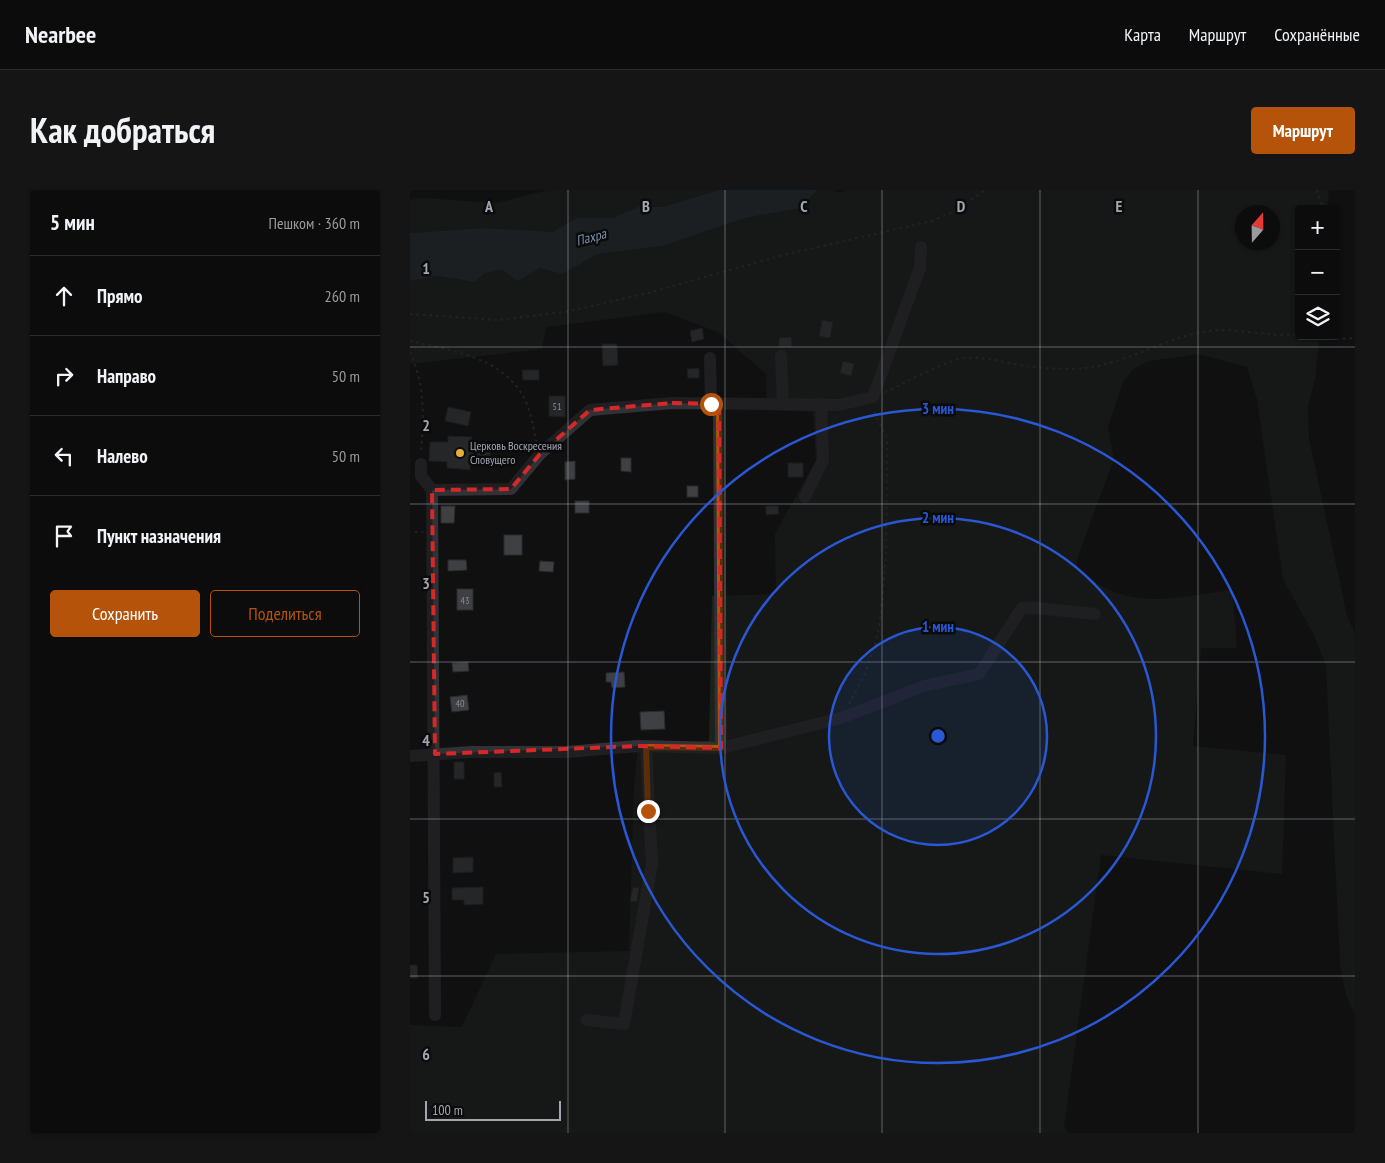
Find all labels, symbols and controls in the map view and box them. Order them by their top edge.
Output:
text: Nearbee [25,19,96,50]
text: Карта [1124,23,1161,46]
text: Маршрут [1189,23,1246,46]
text: Сохранённые [1274,23,1360,46]
text: Как добраться [30,107,215,153]
button: Маршрут [1251,107,1355,154]
text: A [484,196,494,216]
text: B [642,196,650,216]
text: C [800,196,808,216]
text: D [957,196,966,216]
text: E [1116,196,1123,216]
north arrow [1235,205,1280,250]
map controls [1295,205,1340,340]
button: + [1295,205,1340,250]
text: 5 мин [50,209,95,236]
text: Пешком · 360 m [269,213,360,233]
water label: Пахра [574,224,609,250]
button: − [1295,250,1340,295]
text: 1 [422,258,430,278]
icon: ahead [50,282,78,310]
text: Прямо [97,284,142,308]
text: 260 m [325,286,360,306]
button: layers [1295,295,1340,340]
icon: right [50,362,78,390]
text: Направо [97,364,156,388]
text: 50 m [332,366,360,386]
route start [700,393,723,416]
text: 3 мин [922,399,954,418]
house number: 51 [553,400,562,413]
text: 2 [422,415,430,435]
place label: Церковь Воскресения Словущего [470,438,562,467]
icon: left [50,442,78,470]
text: Налево [97,444,148,468]
text: 50 m [332,446,360,466]
marker: Церковь Воскресения Словущего [454,447,466,459]
text: 2 мин [922,508,954,527]
icon: arrive [50,522,78,550]
text: Пункт назначения [97,524,221,548]
text: 3 [422,573,430,593]
button: Сохранить [50,590,200,637]
button: Поделиться [210,590,360,637]
house number: 43 [461,594,470,607]
text: 1 мин [922,617,954,636]
house number: 40 [456,697,465,710]
centre of rings [929,727,947,745]
text: 4 [422,730,430,750]
route end [637,800,660,823]
text: 5 [422,887,430,907]
text: 6 [422,1044,430,1064]
scale bar [425,1098,561,1121]
text: 100 m [432,1101,463,1119]

